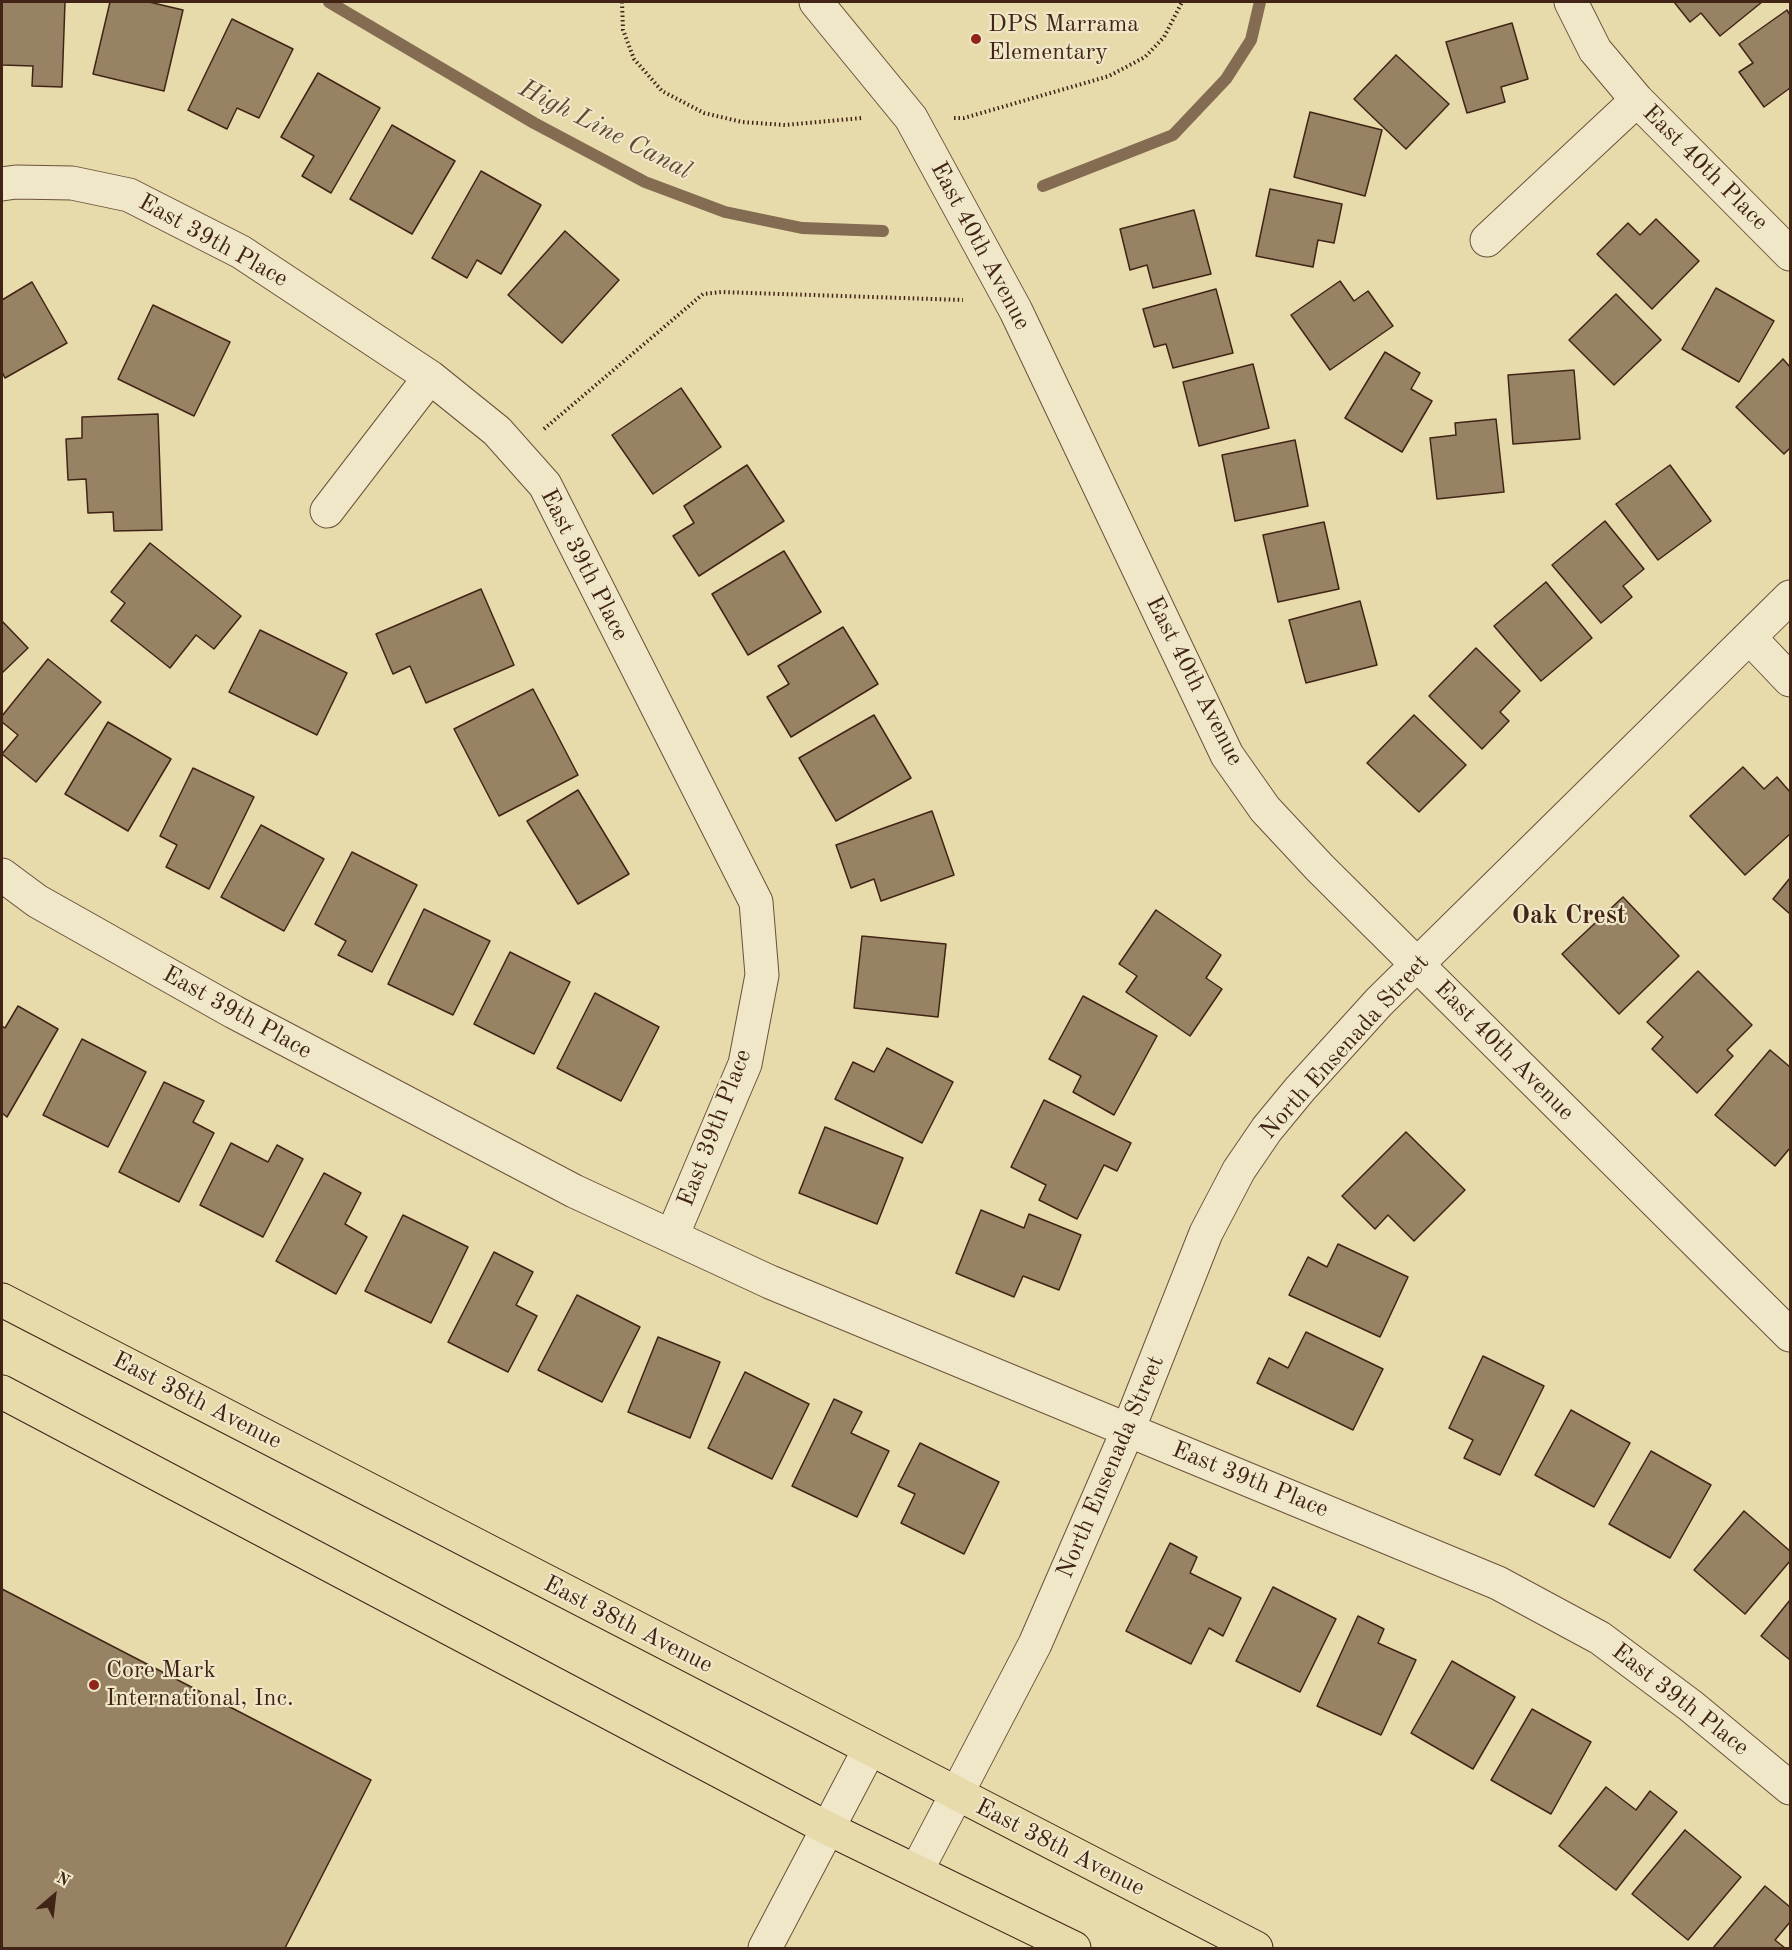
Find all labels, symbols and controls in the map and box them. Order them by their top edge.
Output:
place label: DPS Marrama Elementary [988,11,1139,67]
marker: DPS Marrama Elementary [969,32,983,46]
water label: High Line Canal [514,73,696,187]
street label: East 40th Place [1636,99,1774,237]
street label: East 40th Avenue [924,157,1036,335]
street label: East 39th Place [133,188,293,294]
street label: East 39th Place [533,484,635,646]
street label: East 40th Avenue [1139,592,1249,770]
district label: Oak Crest [1512,900,1626,932]
street label: North Ensenada Street [1254,949,1436,1145]
street label: East 39th Place [157,960,317,1066]
street label: East 40th Avenue [1428,975,1580,1127]
street label: East 39th Place [672,1045,758,1211]
street label: East 38th Avenue [108,1346,286,1456]
street label: North Ensenada Street [1051,1351,1171,1583]
street label: East 39th Place [1168,1436,1332,1524]
street label: East 38th Avenue [539,1570,717,1680]
street label: East 39th Place [1606,1638,1754,1762]
place label: Core Mark International, Inc. [106,1657,294,1713]
marker: Core Mark International, Inc. [87,1678,101,1692]
street label: East 38th Avenue [971,1793,1149,1903]
north arrow [24,1866,84,1926]
text: N [53,1870,72,1890]

